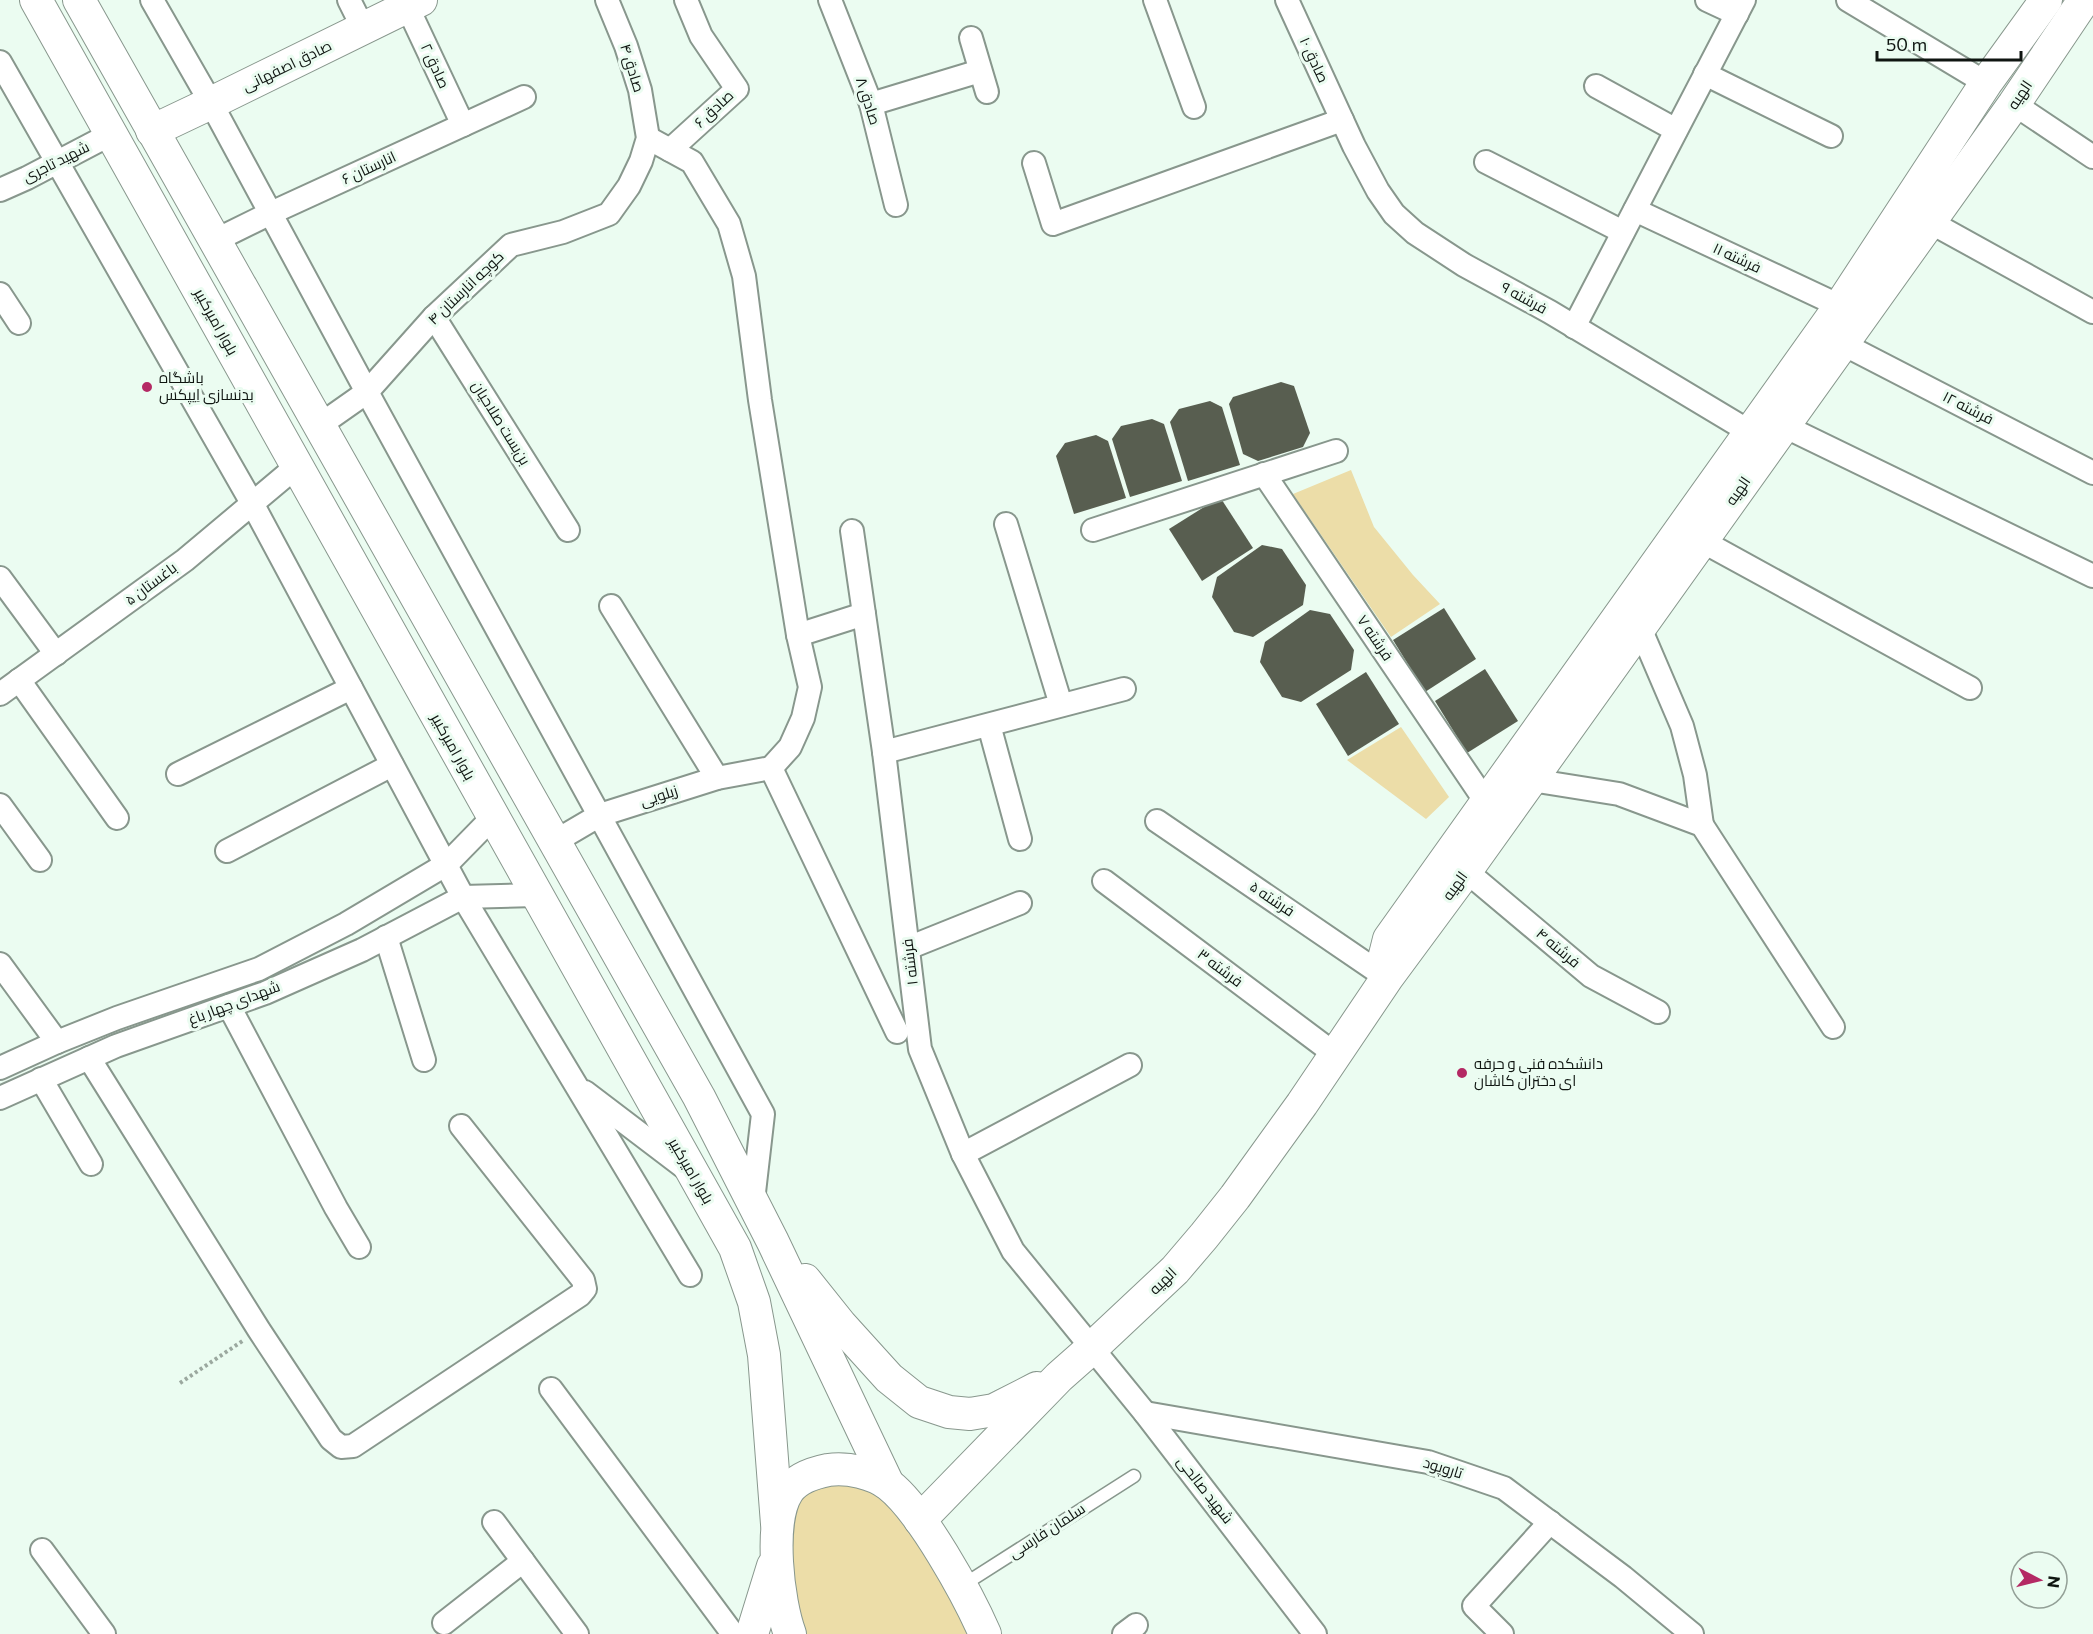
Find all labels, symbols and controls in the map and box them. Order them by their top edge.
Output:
scale bar [1877,24,2021,62]
text: 50 m [1886,33,1927,55]
street label: صادق ۱۰ [1295,34,1333,86]
street label: صادق اصفهانی [239,36,335,96]
street label: صادق ۲ [416,40,454,92]
street label: صادق ۴ [615,41,649,95]
street label: صادق ۸ [851,75,885,127]
street label: الهیه [2003,76,2037,114]
street label: صادق ۶ [690,86,738,132]
street label: شهید تاجری [19,137,93,187]
street label: انارستان ۶ [339,147,399,189]
street label: فرشته ۱۱ [1710,238,1764,277]
street label: کوچه انارستان ۴ [424,247,508,329]
street label: فرشته ۹ [1498,277,1551,318]
street label: بلوار امیرکبیر [190,284,243,358]
place label: باشگاه بدنسازی اِیپکس [159,368,254,405]
street label: بن‌بست صلاحیان [467,377,535,469]
marker: باشگاه بدنسازی اِیپکس [140,380,154,394]
street label: فرشته ۱۲ [1940,387,1997,428]
street label: الهیه [1721,473,1755,509]
street label: باغستان ۵ [121,558,181,610]
street label: فرشته ۷ [1353,611,1398,664]
street label: بلوار امیرکبیر [427,709,480,783]
street label: زیلویی [638,781,680,811]
street label: الهیه [1438,868,1472,904]
street label: فرشته ۵ [1246,877,1298,920]
street label: فرشته ۴ [1532,924,1584,972]
street label: فرشته ۱ [897,938,922,986]
street label: فرشته ۳ [1194,944,1247,991]
street label: شهدای چهار باغ [185,976,283,1031]
place label: دانشکده فنی و حرفه ای دختران کاشان [1474,1054,1603,1091]
marker: دانشکده فنی و حرفه ای دختران کاشان [1455,1066,1469,1080]
street label: بلوار امیرکبیر [664,1133,718,1207]
street label: الهیه [1145,1263,1181,1299]
street label: شهید صالحی [1172,1452,1238,1528]
street label: تاروپود [1421,1453,1465,1483]
street label: سلمان فارسی [1005,1499,1089,1563]
north arrow [2009,1550,2069,1610]
text: N [2044,1575,2065,1589]

